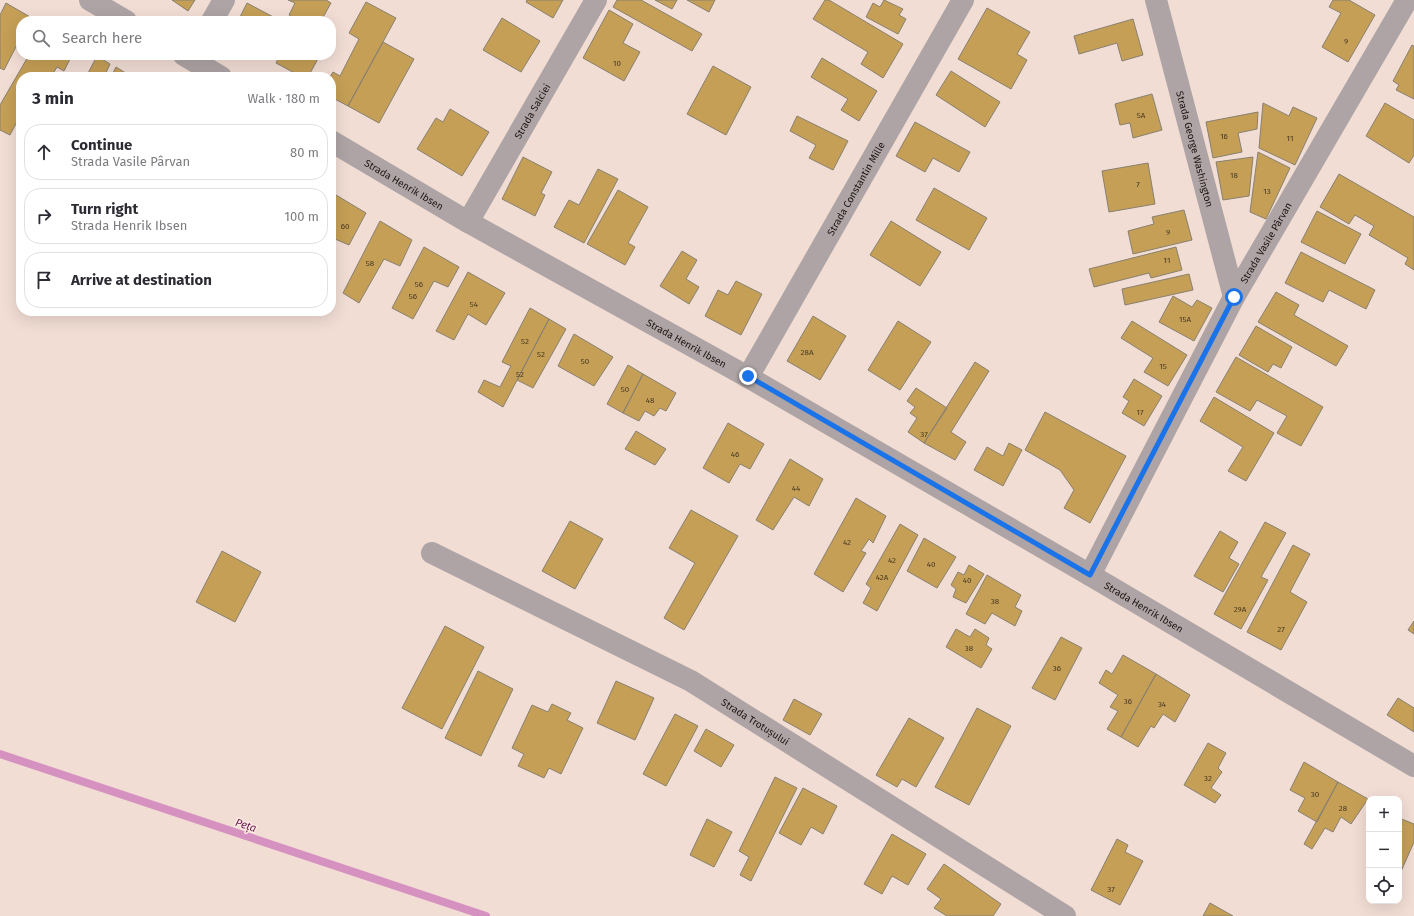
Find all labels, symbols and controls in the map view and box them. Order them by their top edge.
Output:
search box [16,16,336,60]
icon: search [30,27,52,49]
text: Search here [62,29,142,47]
house number: 9 [1344,37,1348,46]
house number: 10 [613,59,621,68]
street label: Strada Salciei [512,82,553,141]
text: 3 min [32,88,74,109]
street label: Strada George Washington [1173,90,1215,209]
text: Walk · 180 m [248,91,320,106]
house number: 5A [1137,111,1146,120]
house number: 16 [1220,132,1228,141]
house number: 11 [1287,134,1293,143]
text: Continue [71,136,132,154]
street label: Strada Constantin Mille [825,140,888,238]
icon: ahead [33,141,55,163]
text: 80 m [290,145,319,160]
text: Strada Vasile Pârvan [71,154,190,169]
street label: Strada Henrik Ibsen [362,157,445,213]
house number: 18 [1230,171,1239,180]
house number: 7 [1136,180,1140,189]
house number: 13 [1263,187,1271,196]
text: Turn right [71,200,138,218]
street label: Strada Vasile Pârvan [1238,200,1295,286]
icon: right [33,205,55,227]
text: 100 m [284,209,319,224]
text: Strada Henrik Ibsen [71,218,187,233]
house number: 60 [341,222,350,231]
house number: 9 [1166,228,1170,237]
house number: 11 [1164,256,1170,265]
house number: 58 [366,259,375,268]
icon: arrive [33,269,55,291]
text: Arrive at destination [71,271,212,289]
house number: 56 [415,280,423,289]
route start [1225,288,1243,306]
house number: 56 [409,292,417,301]
house number: 54 [470,300,479,309]
house number: 15A [1179,315,1191,324]
street label: Strada Henrik Ibsen [644,317,728,371]
house number: 52 [521,337,529,346]
house number: 28A [801,348,814,357]
house number: 52 [537,350,545,359]
house number: 50 [581,357,590,366]
house number: 15 [1159,362,1167,371]
route end [739,367,757,385]
house number: 52 [516,370,524,379]
house number: 50 [621,385,630,394]
house number: 48 [646,396,655,405]
house number: 17 [1136,408,1144,417]
house number: 37 [920,430,928,439]
house number: 46 [731,450,739,459]
house number: 44 [792,484,801,493]
house number: 42 [843,538,851,547]
house number: 42 [888,556,896,565]
house number: 40 [927,560,936,569]
house number: 42A [876,573,889,582]
house number: 40 [963,576,972,585]
street label: Strada Henrik Ibsen [1102,580,1185,636]
house number: 38 [991,597,1000,606]
house number: 29A [1234,605,1247,614]
house number: 27 [1277,625,1285,634]
house number: 38 [965,644,974,653]
house number: 36 [1053,664,1061,673]
street label: Strada Trotușului [719,697,791,748]
house number: 36 [1124,697,1132,706]
house number: 34 [1158,700,1167,709]
house number: 32 [1204,774,1212,783]
house number: 30 [1311,790,1320,799]
map controls [1366,796,1402,904]
button: + [1366,796,1402,832]
house number: 28 [1339,804,1348,813]
water label: Peța [234,816,258,835]
button: − [1366,832,1402,868]
button: locate [1366,868,1402,904]
house number: 37 [1107,885,1115,894]

